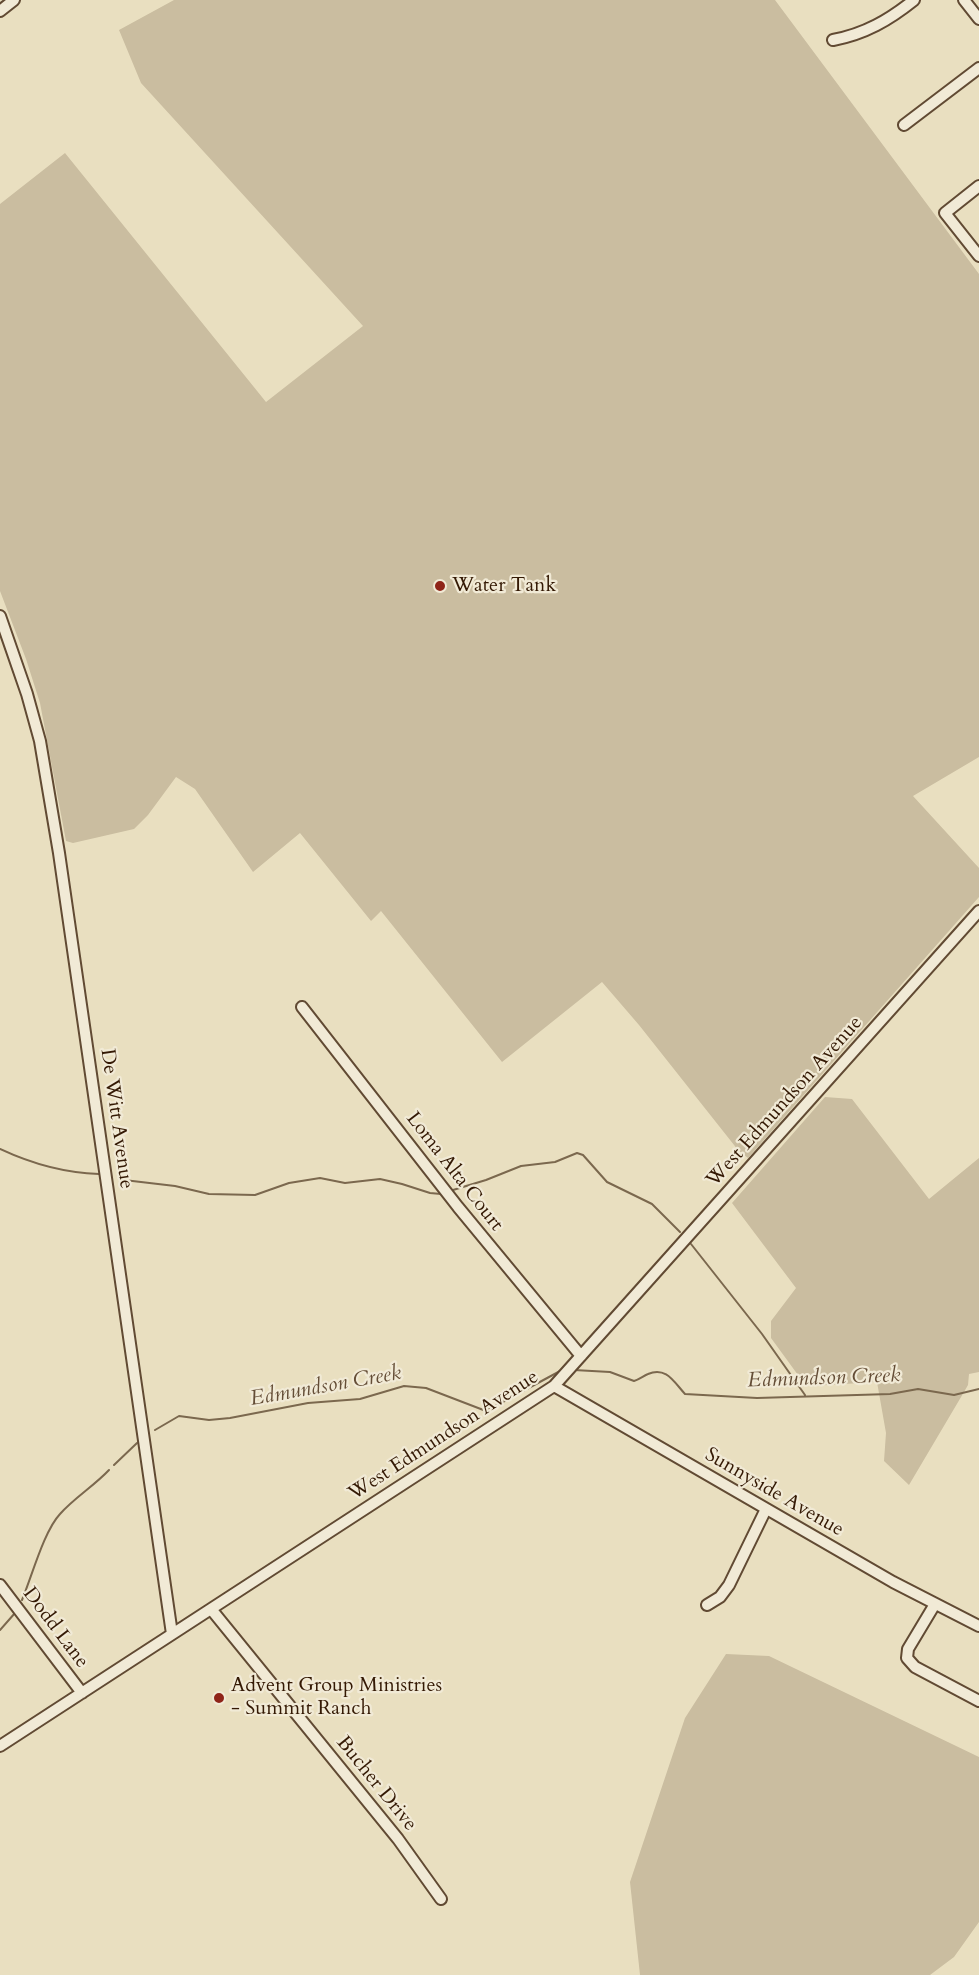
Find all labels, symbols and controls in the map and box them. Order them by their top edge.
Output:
place label: Water Tank [452,574,556,598]
marker: Water Tank [433,579,447,593]
street label: West Edmundson Avenue [702,1012,868,1192]
street label: De Witt Avenue [94,1047,138,1191]
street label: Loma Alta Court [400,1108,508,1236]
water label: Edmundson Creek [249,1361,403,1413]
water label: Edmundson Creek [747,1364,901,1394]
street label: West Edmundson Avenue [345,1366,543,1506]
street label: Sunnyside Avenue [700,1443,848,1543]
street label: Dodd Lane [17,1583,93,1673]
place label: Advent Group Ministries - Summit Ranch [231,1674,442,1721]
marker: Advent Group Ministries - Summit Ranch [212,1691,226,1705]
street label: Bucher Drive [331,1732,421,1836]

